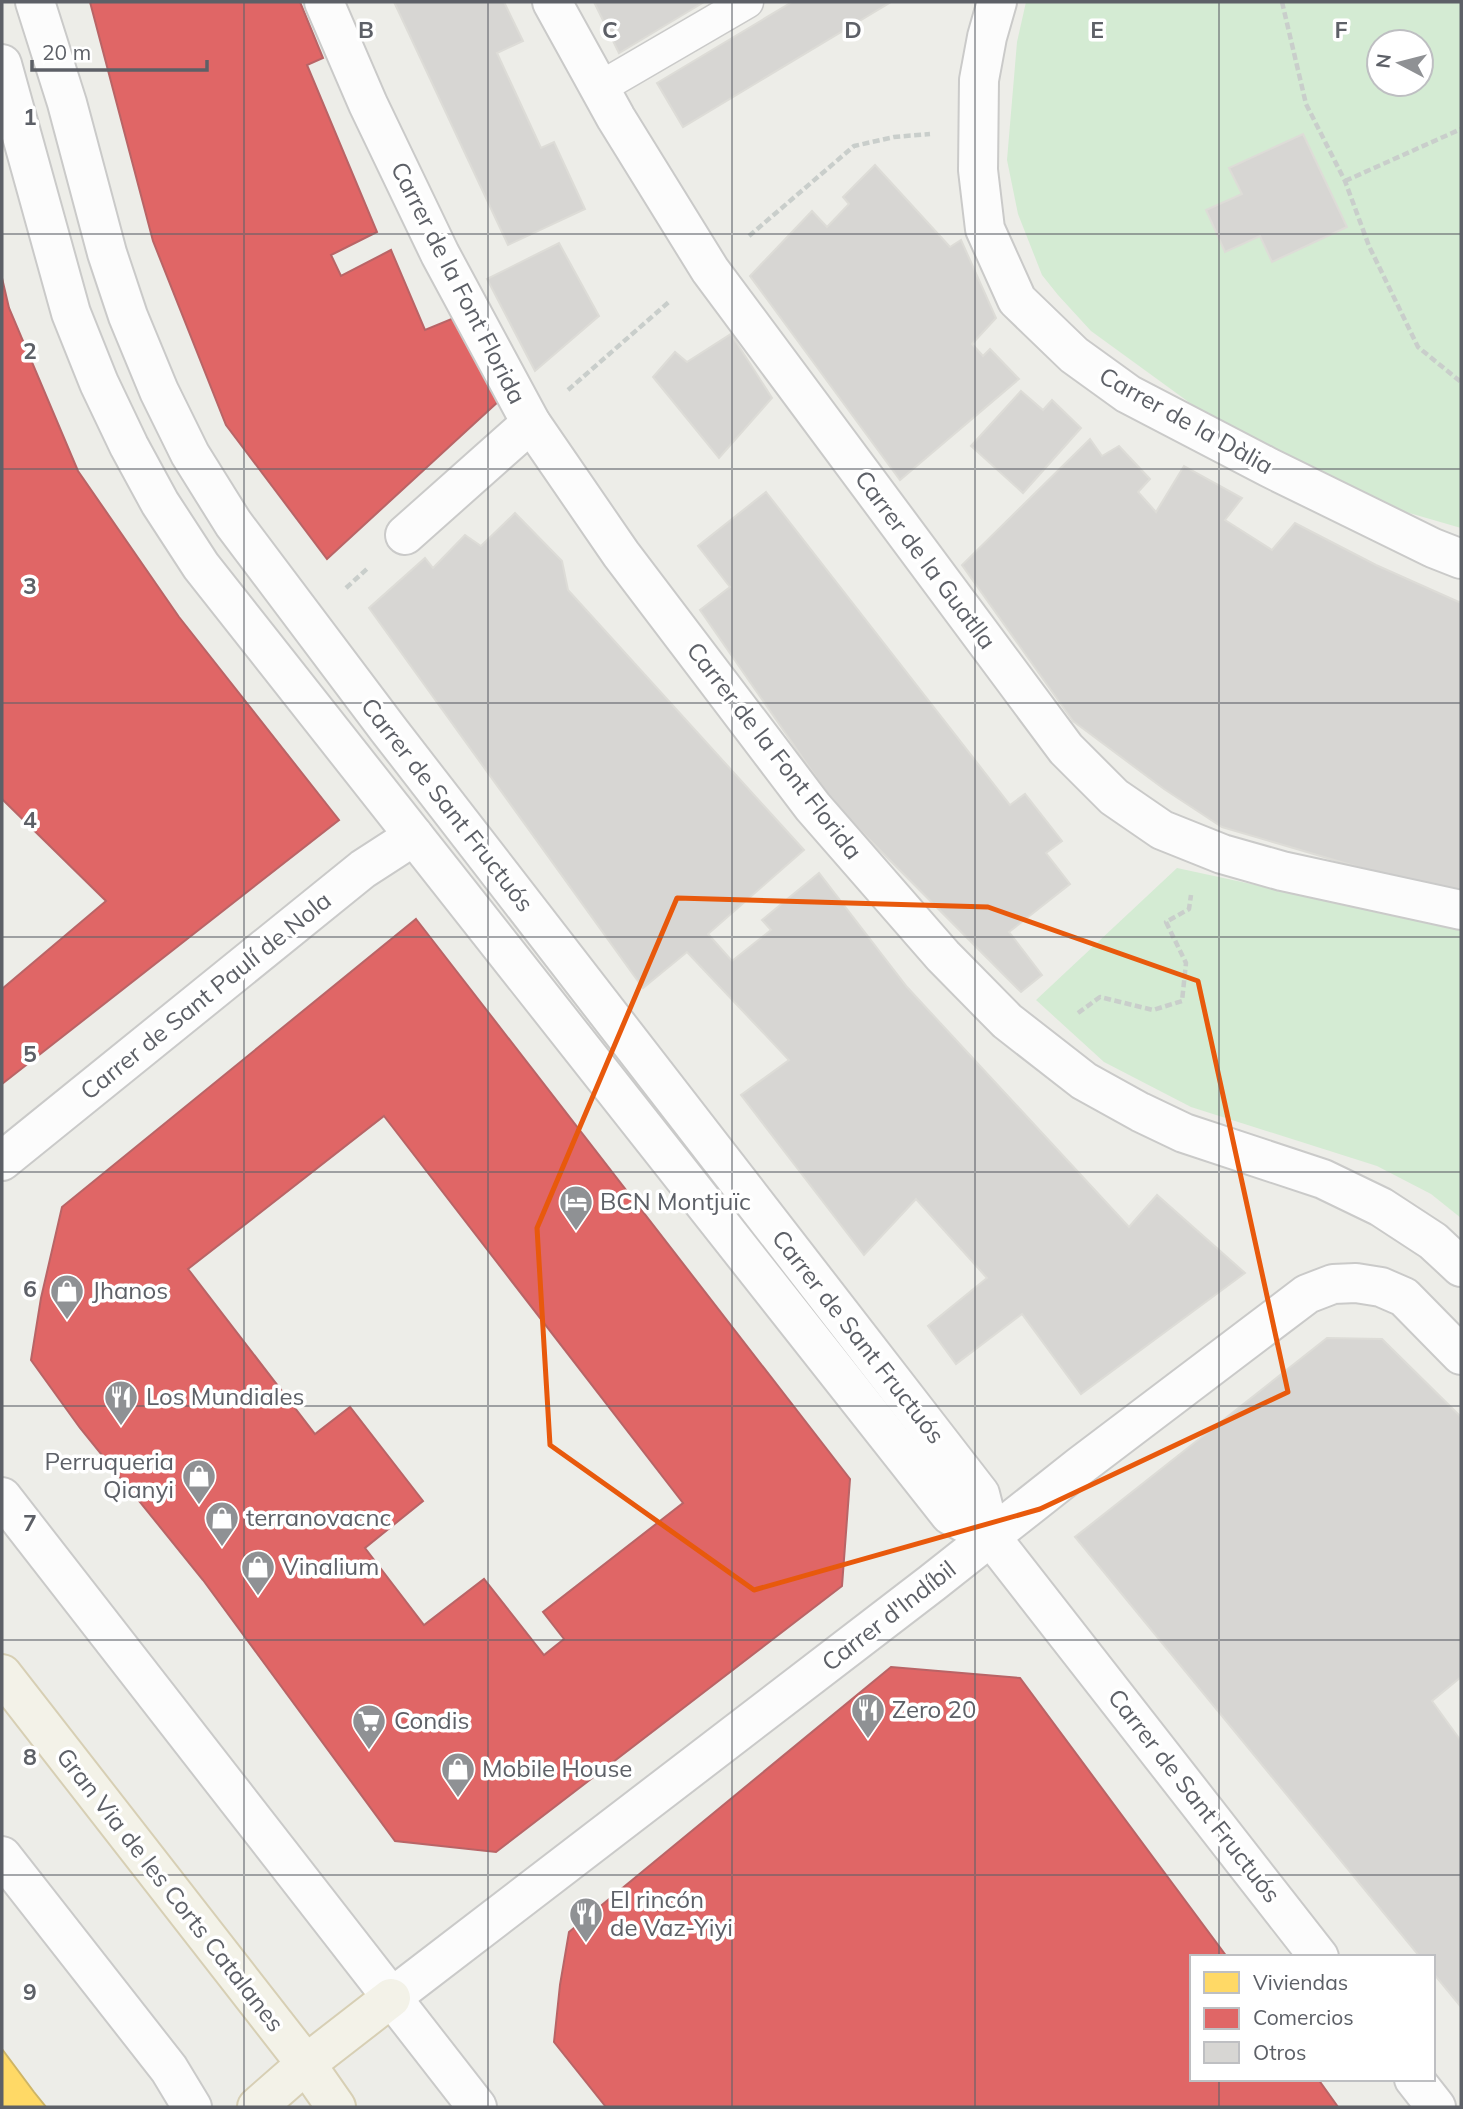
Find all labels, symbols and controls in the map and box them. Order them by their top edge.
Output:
text: B [358,15,374,44]
text: C [602,15,618,44]
text: D [844,15,862,44]
text: E [1090,15,1104,44]
text: F [1334,15,1348,44]
scale bar [32,28,206,72]
north arrow [1365,28,1435,98]
text: 20 m [42,39,91,65]
text: N [1370,52,1396,70]
text: 1 [23,102,37,131]
street label: Carrer de la Font Florida [385,157,533,408]
text: 2 [23,336,37,365]
street label: Carrer de la Dàlia [1094,360,1279,480]
street label: Carrer de la Guatlla [849,464,1003,655]
text: 3 [23,571,37,600]
street label: Carrer de la Font Florida [681,636,869,865]
street label: Carrer de Sant Fructuós [355,691,541,917]
text: 4 [23,805,37,834]
street label: Carrer de Sant Paulí de Nola [74,885,337,1106]
text: 5 [23,1039,37,1068]
hotel icon: BCN Montjuïc [557,1183,595,1232]
place label: BCN Montjuïc [600,1186,751,1216]
street label: Carrer de Sant Fructuós [766,1223,952,1449]
shop icon: Jhanos [48,1272,86,1321]
text: 6 [23,1274,37,1303]
place label: Jhanos [92,1275,168,1305]
restaurant icon: Los Mundiales [102,1378,140,1427]
place label: Los Mundiales [146,1381,305,1411]
place label: Perruqueria Qianyi [44,1446,174,1504]
shop icon: Perruqueria Qianyi [180,1457,218,1506]
shop icon: terranovacnc [203,1499,241,1548]
place label: terranovacnc [246,1502,391,1532]
text: 7 [23,1508,37,1537]
shop icon: Vinalium [239,1548,277,1597]
place label: Vinalium [282,1551,379,1581]
street label: Carrer d'Indíbil [815,1554,961,1677]
street label: Carrer de Sant Fructuós [1102,1682,1288,1908]
restaurant icon: Zero 20 [849,1691,887,1740]
place label: Zero 20 [892,1694,976,1724]
supermarket icon: Condis [350,1702,388,1751]
place label: Condis [394,1705,469,1735]
street label: Gran Via de les Corts Catalanes [51,1741,291,2037]
text: 8 [23,1742,37,1771]
shop icon: Mobile House [439,1750,477,1799]
place label: Mobile House [482,1753,632,1783]
place label: El rincón de Vaz-Yiyi [610,1884,733,1942]
restaurant icon: El rincón de Vaz-Yiyi [567,1895,605,1944]
legend [1190,1955,1435,2081]
text: Viviendas [1253,1969,1348,1995]
text: 9 [23,1977,37,2006]
text: Comercios [1253,2004,1354,2030]
text: Otros [1253,2039,1306,2065]

